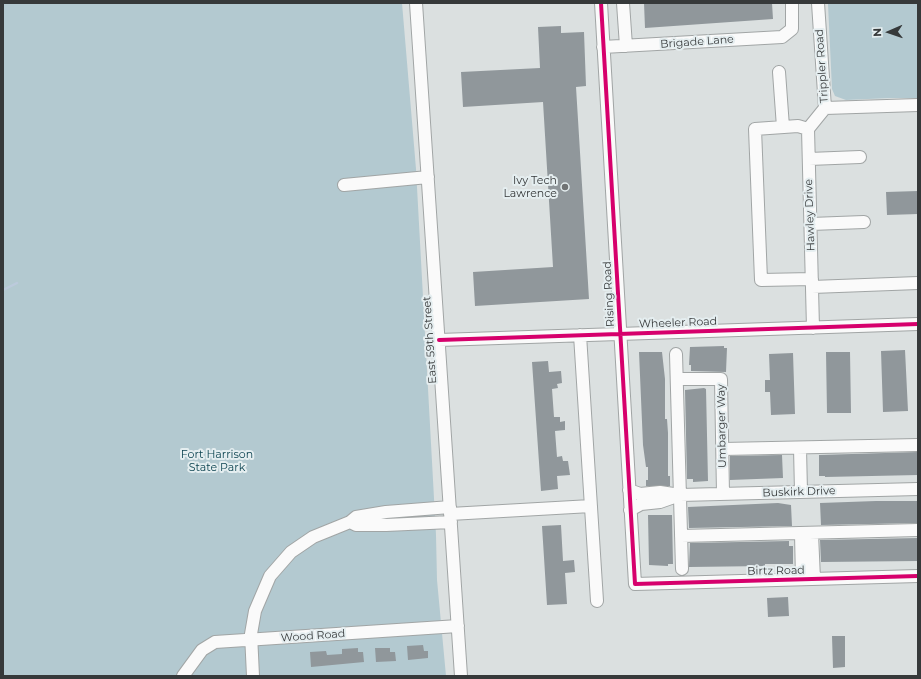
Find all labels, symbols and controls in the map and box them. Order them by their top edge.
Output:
north arrow [869,12,909,52]
text: N [870,28,884,37]
street label: Trippler Road [813,29,831,103]
street label: Brigade Lane [660,33,734,51]
place label: Ivy Tech Lawrence [503,174,557,200]
street label: Hawley Drive [802,179,818,251]
marker: Ivy Tech Lawrence [560,182,570,192]
street label: Rising Road [601,261,617,327]
street label: East 59th Street [420,296,440,384]
street label: Wheeler Road [639,315,717,331]
street label: Umbarger Way [715,384,729,468]
park label: Fort Harrison State Park [181,448,253,474]
street label: Buskirk Drive [762,484,836,500]
street label: Birtz Road [747,564,805,578]
street label: Wood Road [280,627,346,645]

